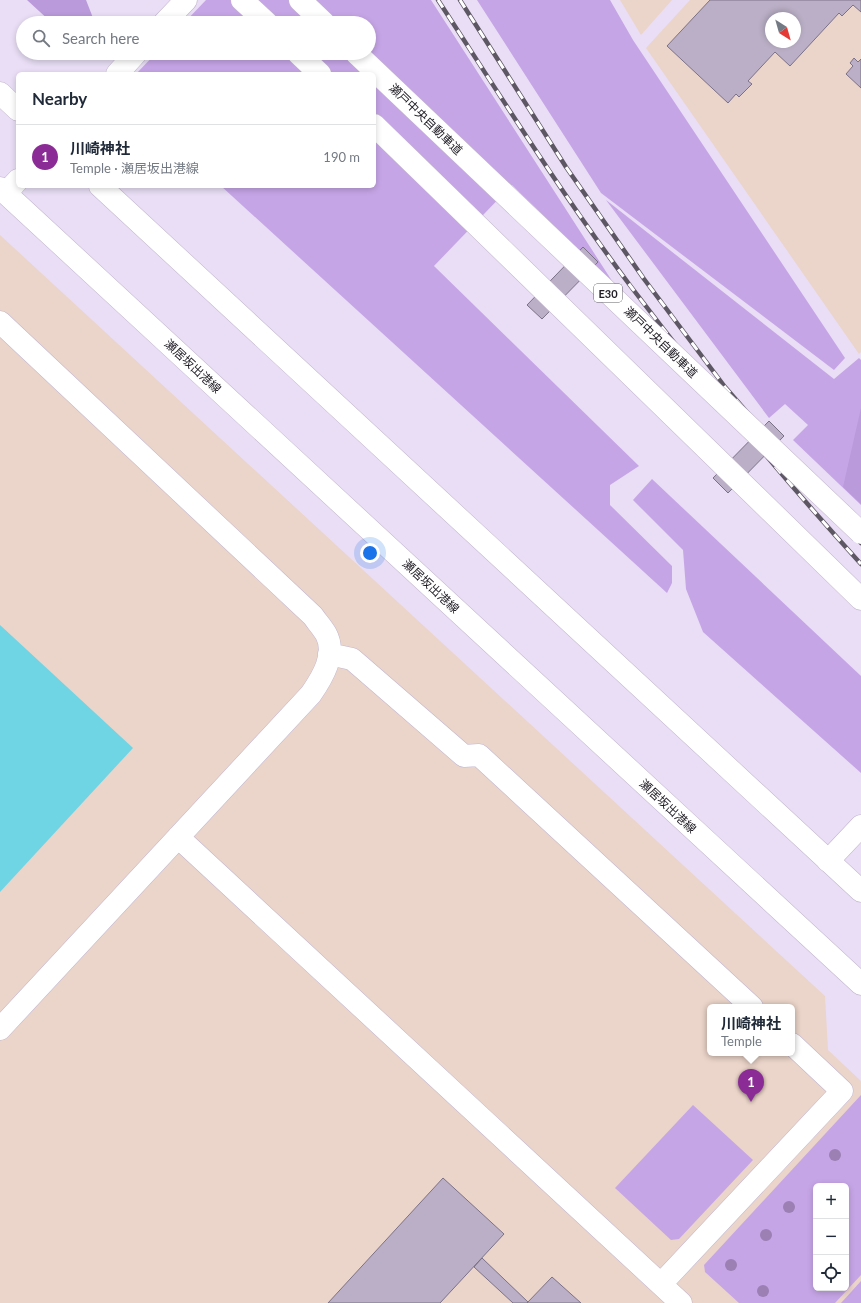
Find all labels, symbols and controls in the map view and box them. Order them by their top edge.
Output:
north arrow [765,12,801,48]
search box [16,16,376,60]
icon: search [30,27,52,49]
text: Search here [62,29,139,47]
street label: 瀬戸中央自動車道 [386,80,466,158]
text: Nearby [32,88,87,109]
text: 川崎神社 [70,139,130,157]
text: 1 [41,149,49,165]
text: 190 m [323,149,360,165]
text: Temple · 瀬居坂出港線 [70,160,199,176]
road number: E30 [594,284,622,302]
street label: 瀬戸中央自動車道 [621,303,701,381]
street label: 瀬居坂出港線 [162,336,224,396]
your location [360,543,380,563]
street label: 瀬居坂出港線 [400,556,462,616]
street label: 瀬居坂出港線 [637,776,699,836]
popup [707,1004,795,1056]
text: 川崎神社 [721,1014,781,1032]
text: Temple [721,1033,762,1049]
pin: 1 [738,1069,764,1102]
map controls [813,1183,849,1291]
button: + [813,1183,849,1219]
button: − [813,1219,849,1255]
button: locate [813,1255,849,1291]

